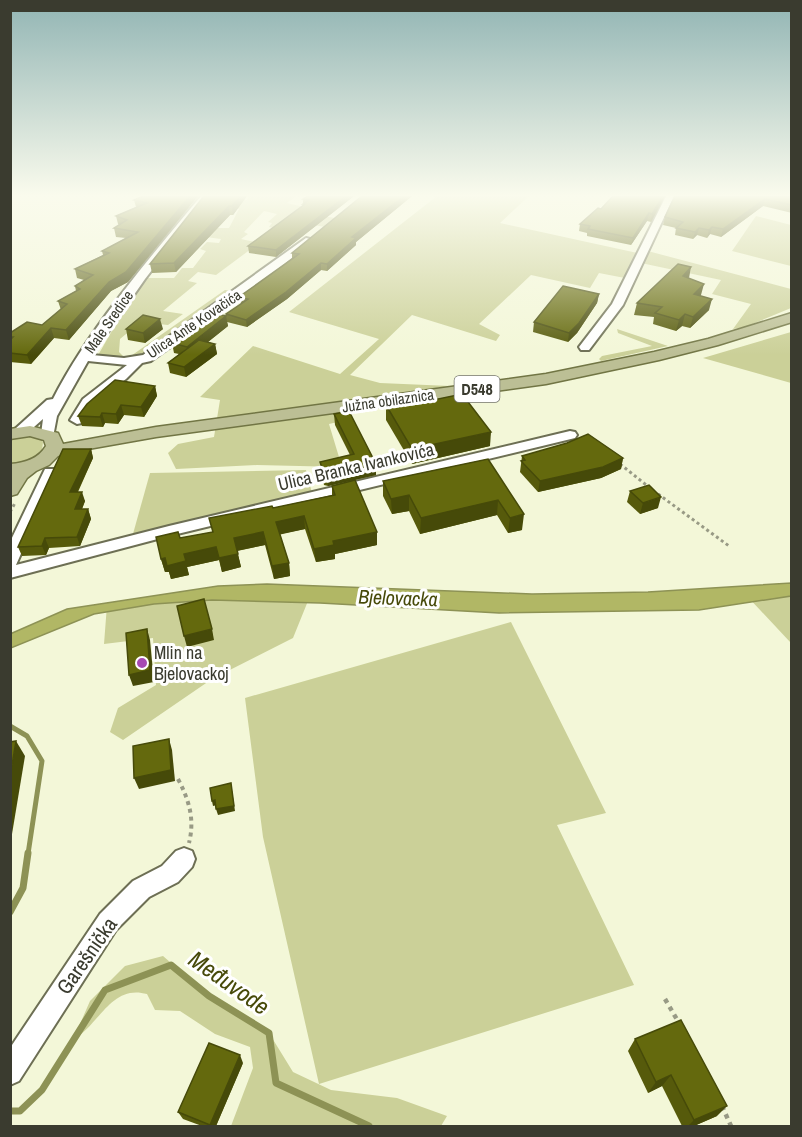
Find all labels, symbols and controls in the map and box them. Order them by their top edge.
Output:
street label: Ulica Ante Kovačića [142,284,245,363]
street label: Male Sredice [79,286,138,357]
road number: D548 [454,376,500,402]
street label: Južna obilaznica [341,384,435,417]
street label: Ulica Branka Ivankovića [276,436,436,497]
water label: Bjelovacka [358,583,438,612]
place label: Mlin na Bjelovackoj [154,640,229,686]
marker: Mlin na Bjelovackoj [135,656,149,670]
street label: Garešnička [49,911,124,1000]
water label: Međuvode [183,943,276,1022]

